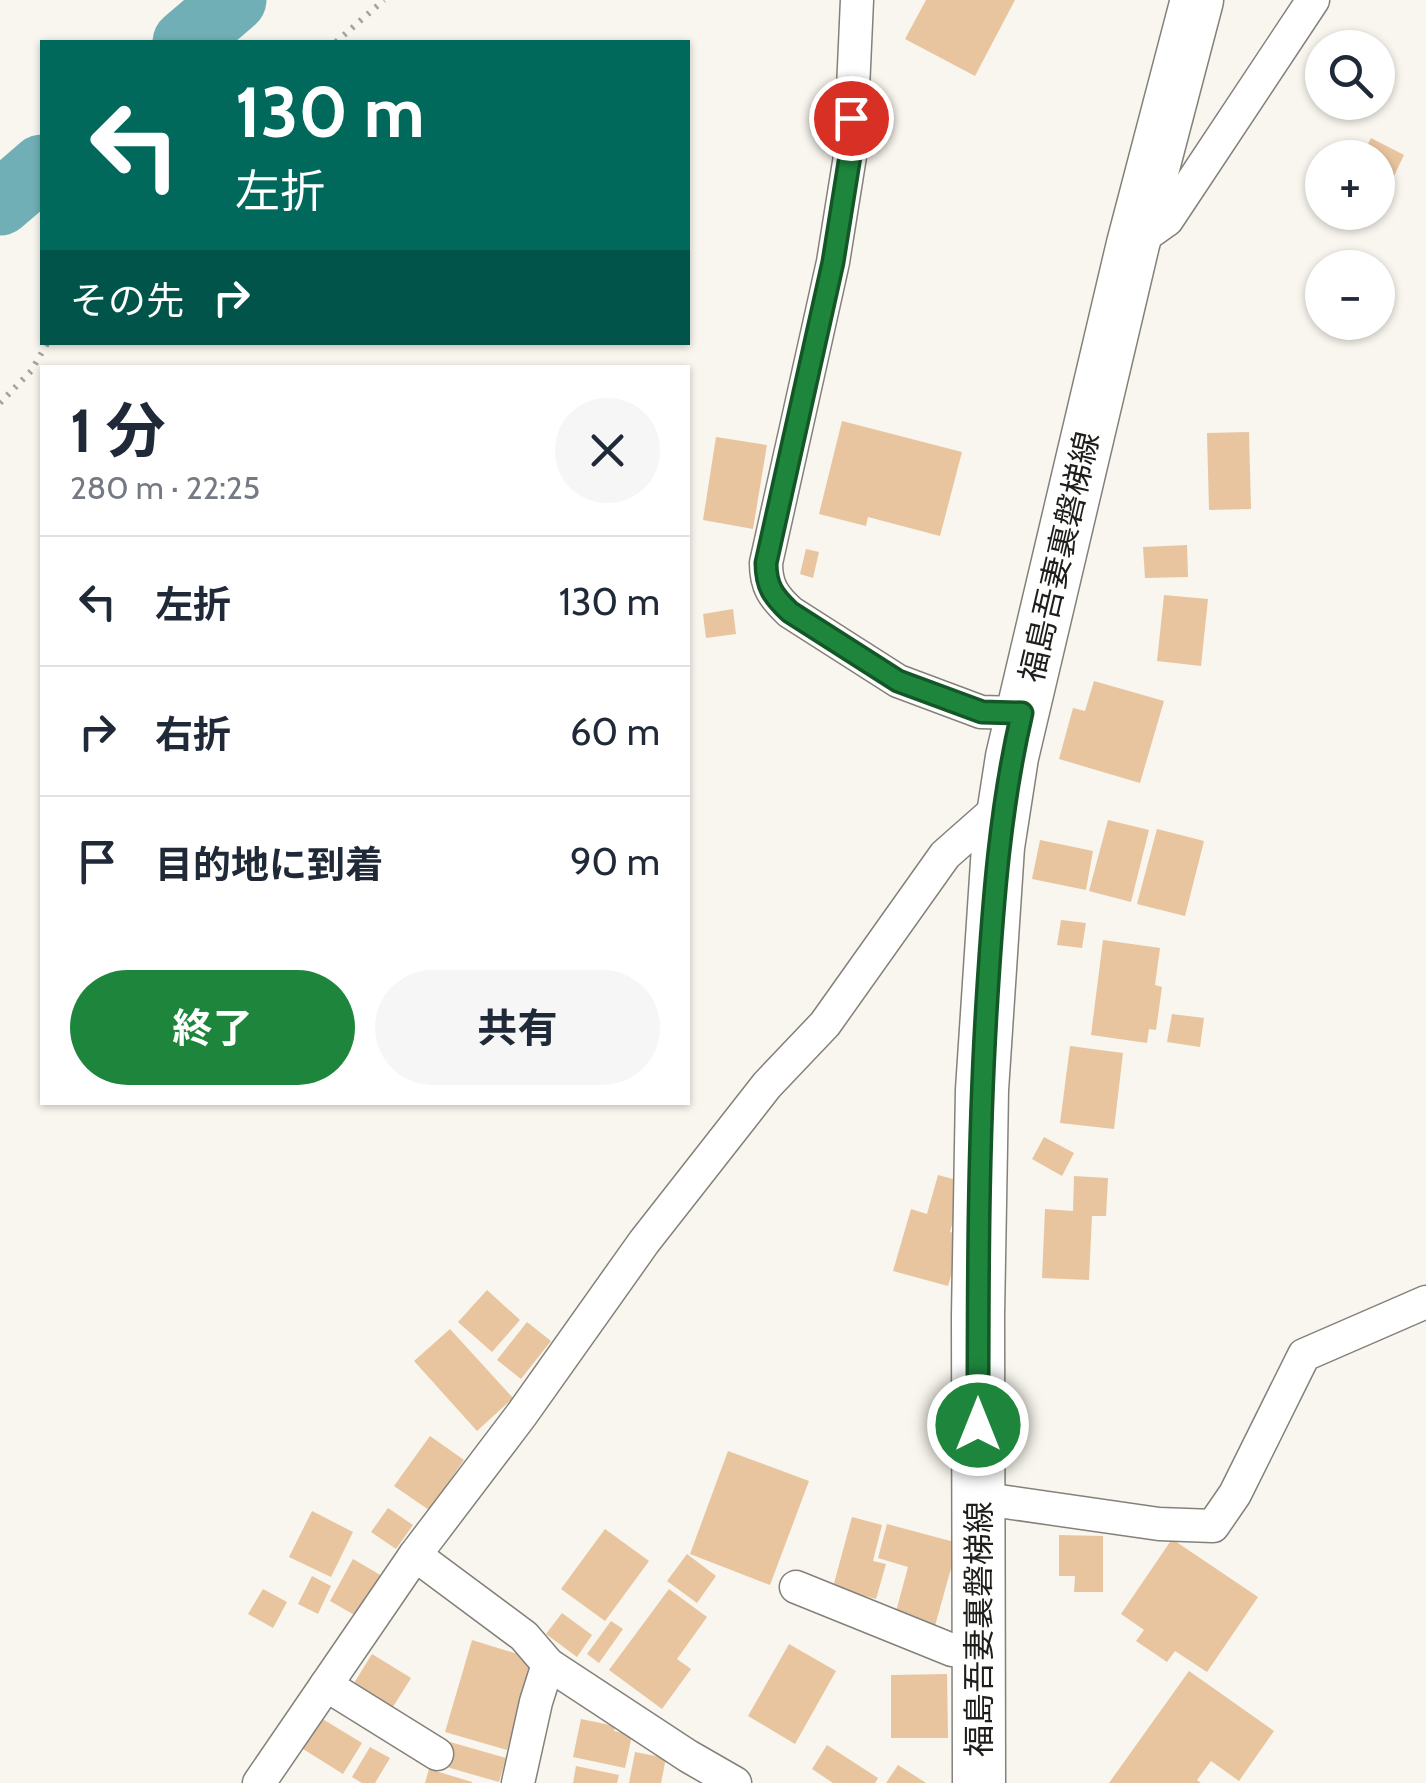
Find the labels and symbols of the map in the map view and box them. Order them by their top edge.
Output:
pin [809,76,894,161]
street label: 福島吾妻裏磐梯線 [1011,428,1107,686]
position arrow [926,1373,1030,1477]
street label: 福島吾妻裏磐梯線 [959,1501,998,1757]

